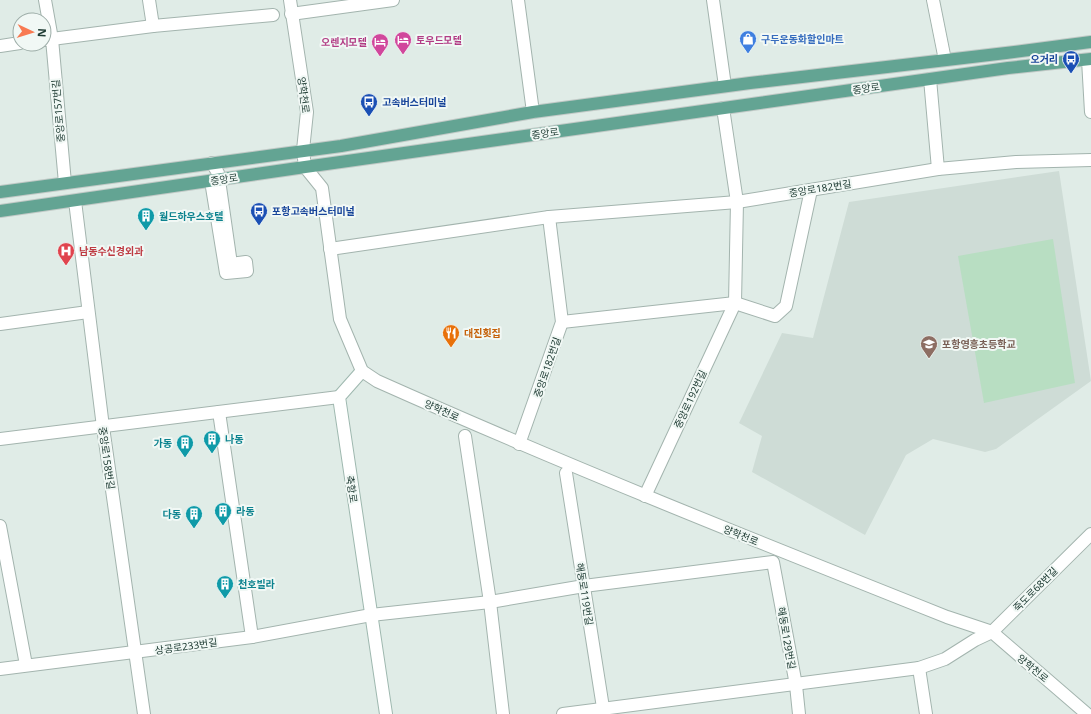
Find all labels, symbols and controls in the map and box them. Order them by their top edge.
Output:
north arrow [12,12,52,52]
text: N [35,28,50,38]
shop icon: 구두운동화할인마트 [738,29,758,54]
hotel icon: 토우드모텔 [393,30,413,55]
hotel icon: 오렌지모텔 [370,32,390,57]
place label: 구두운동화할인마트 [761,32,844,46]
place label: 토우드모텔 [416,33,462,47]
place label: 오렌지모텔 [321,35,367,49]
bus stop icon: 오거리 [1061,49,1081,74]
place label: 오거리 [1030,52,1058,66]
street label: 양학천로 [295,76,313,114]
street label: 중앙로157번길 [48,79,68,143]
street label: 중앙로 [851,79,881,97]
bus stop icon: 고속버스터미널 [359,92,379,117]
place label: 고속버스터미널 [382,95,446,109]
street label: 중앙로 [530,124,560,142]
street label: 중앙로 [209,170,239,188]
street label: 중앙로182번길 [788,176,852,200]
bus stop icon: 포항고속버스터미널 [249,201,269,226]
place label: 포항고속버스터미널 [272,204,355,218]
building icon: 월드하우스호텔 [136,206,156,231]
place label: 월드하우스호텔 [159,209,223,223]
hospital icon: 남동수신경외과 [56,241,76,266]
place label: 남동수신경외과 [79,244,143,258]
restaurant icon: 대진횟집 [441,323,461,348]
place label: 대진횟집 [464,326,501,340]
school or university icon: 포항영흥초등학교 [919,334,939,359]
street label: 중앙로182번길 [530,335,564,399]
place label: 포항영흥초등학교 [942,337,1016,351]
street label: 중앙로192번길 [670,367,710,431]
street label: 양학천로 [422,396,462,424]
street label: 중앙로158번길 [96,426,118,490]
building icon: 나동 [202,429,222,454]
place label: 나동 [225,432,243,446]
building icon: 가동 [175,433,195,458]
place label: 가동 [154,436,172,450]
street label: 축항로 [343,474,361,504]
building icon: 라동 [213,501,233,526]
building icon: 다동 [184,504,204,529]
place label: 라동 [236,504,254,518]
place label: 다동 [163,507,181,521]
street label: 양학천로 [721,522,761,548]
street label: 해동로119번길 [573,562,597,626]
street label: 죽도로68번길 [1010,564,1060,614]
building icon: 천호빌라 [215,574,235,599]
place label: 천호빌라 [238,577,275,591]
street label: 해동로129번길 [775,606,799,670]
street label: 상공로233번길 [154,635,218,657]
street label: 양학천로 [1014,651,1052,685]

